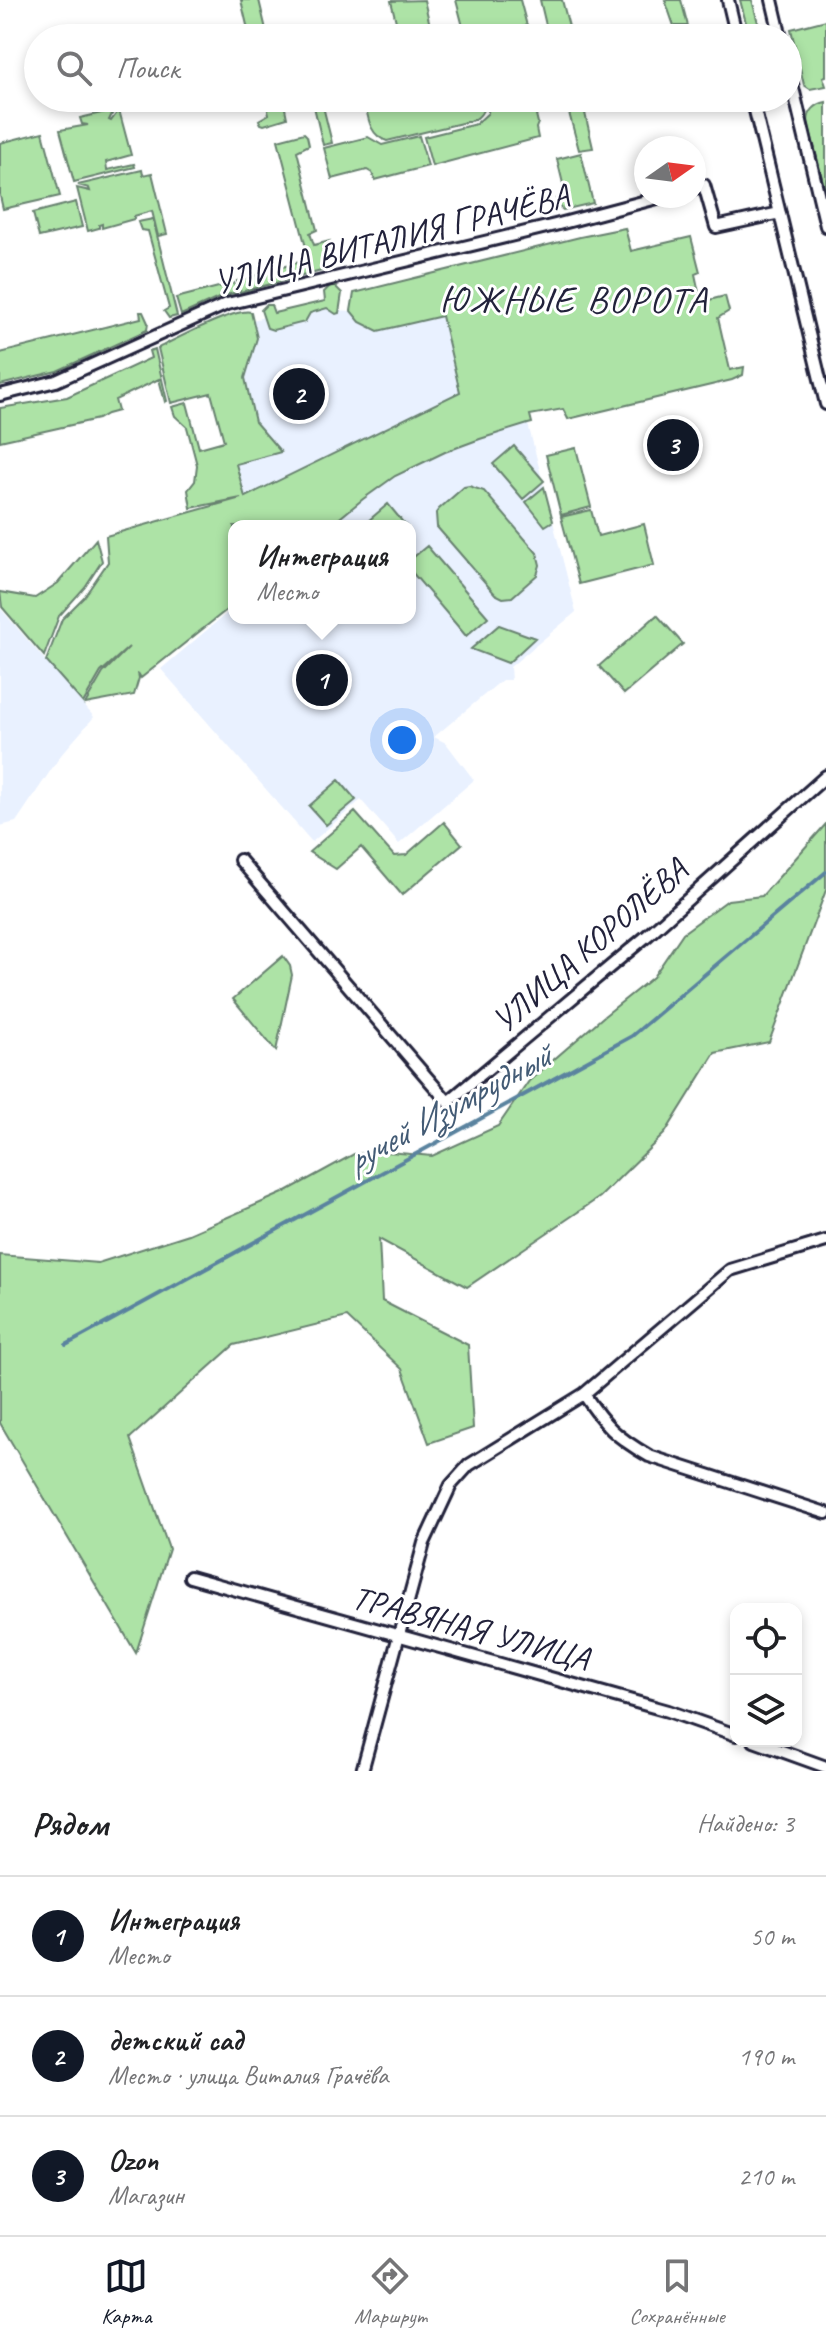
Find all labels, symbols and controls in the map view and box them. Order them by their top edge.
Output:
search box [24,24,802,112]
icon: search [52,46,96,90]
text: Поиск [116,49,179,87]
north arrow [634,136,706,208]
street label: УЛИЦА ВИТАЛИЯ ГРАЧЁВА [209,173,575,303]
district label: ЮЖНЫЕ ВОРОТА [440,276,708,323]
pin: 2 [273,364,325,424]
pin: 3 [647,415,699,475]
popup [228,520,416,624]
text: Интеграция [257,537,387,575]
text: Место [257,575,318,608]
pin: 1 [296,650,348,710]
your location [382,720,422,760]
street label: УЛИЦА КОРОЛЁВА [483,848,697,1042]
water label: ручей Изумрудный [338,1030,565,1183]
street label: ТРАВЯНАЯ УЛИЦА [348,1575,596,1680]
map controls [730,1603,802,1747]
button: locate [730,1603,802,1675]
button: layers [730,1675,802,1747]
text: Рядом [32,1802,108,1845]
text: Найдено: 3 [697,1807,794,1840]
text: Интеграция [108,1901,239,1939]
text: 1 [52,1920,64,1953]
text: 50 m [750,1920,794,1953]
text: Место [108,1939,170,1972]
text: детский сад [108,2021,243,2059]
text: 2 [52,2040,64,2073]
text: 190 m [738,2040,794,2073]
text: Место · улица Виталия Грачёва [108,2059,388,2092]
text: Ozon [108,2141,158,2179]
text: 3 [52,2160,64,2193]
text: 210 m [738,2160,794,2193]
text: Магазин [108,2179,184,2212]
tab: Карта [101,2254,152,2330]
tab: Маршрут [354,2254,427,2330]
tab: Сохранённые [629,2254,725,2330]

